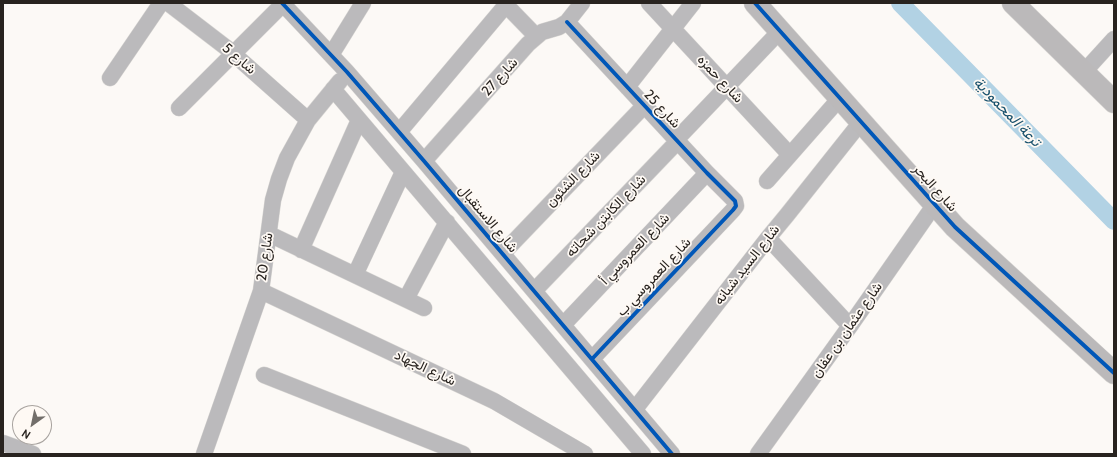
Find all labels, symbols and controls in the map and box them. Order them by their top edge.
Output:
street label: شارع 5 [219,40,259,78]
street label: شارع حمزه [694,51,746,107]
street label: شارع 27 [478,54,522,100]
water label: ترعة المحمودية [969,74,1045,150]
street label: شارع 25 [640,86,684,132]
street label: شارع الشئون [542,148,604,210]
street label: شارع البحر [909,161,961,215]
street label: شارع الكابتن شحاته [562,171,650,261]
street label: شارع الاستقبال [455,182,521,256]
street label: شارع العمروسي أ [597,210,673,288]
street label: شارع السيد شبانه [711,222,783,308]
street label: شارع 20 [253,232,277,282]
street label: شارع العمروسي ب [613,234,695,320]
street label: شارع عثمان بن عفان [808,279,886,381]
street label: شارع الجهاد [392,347,458,389]
north arrow [12,405,52,445]
text: N [19,426,33,442]

